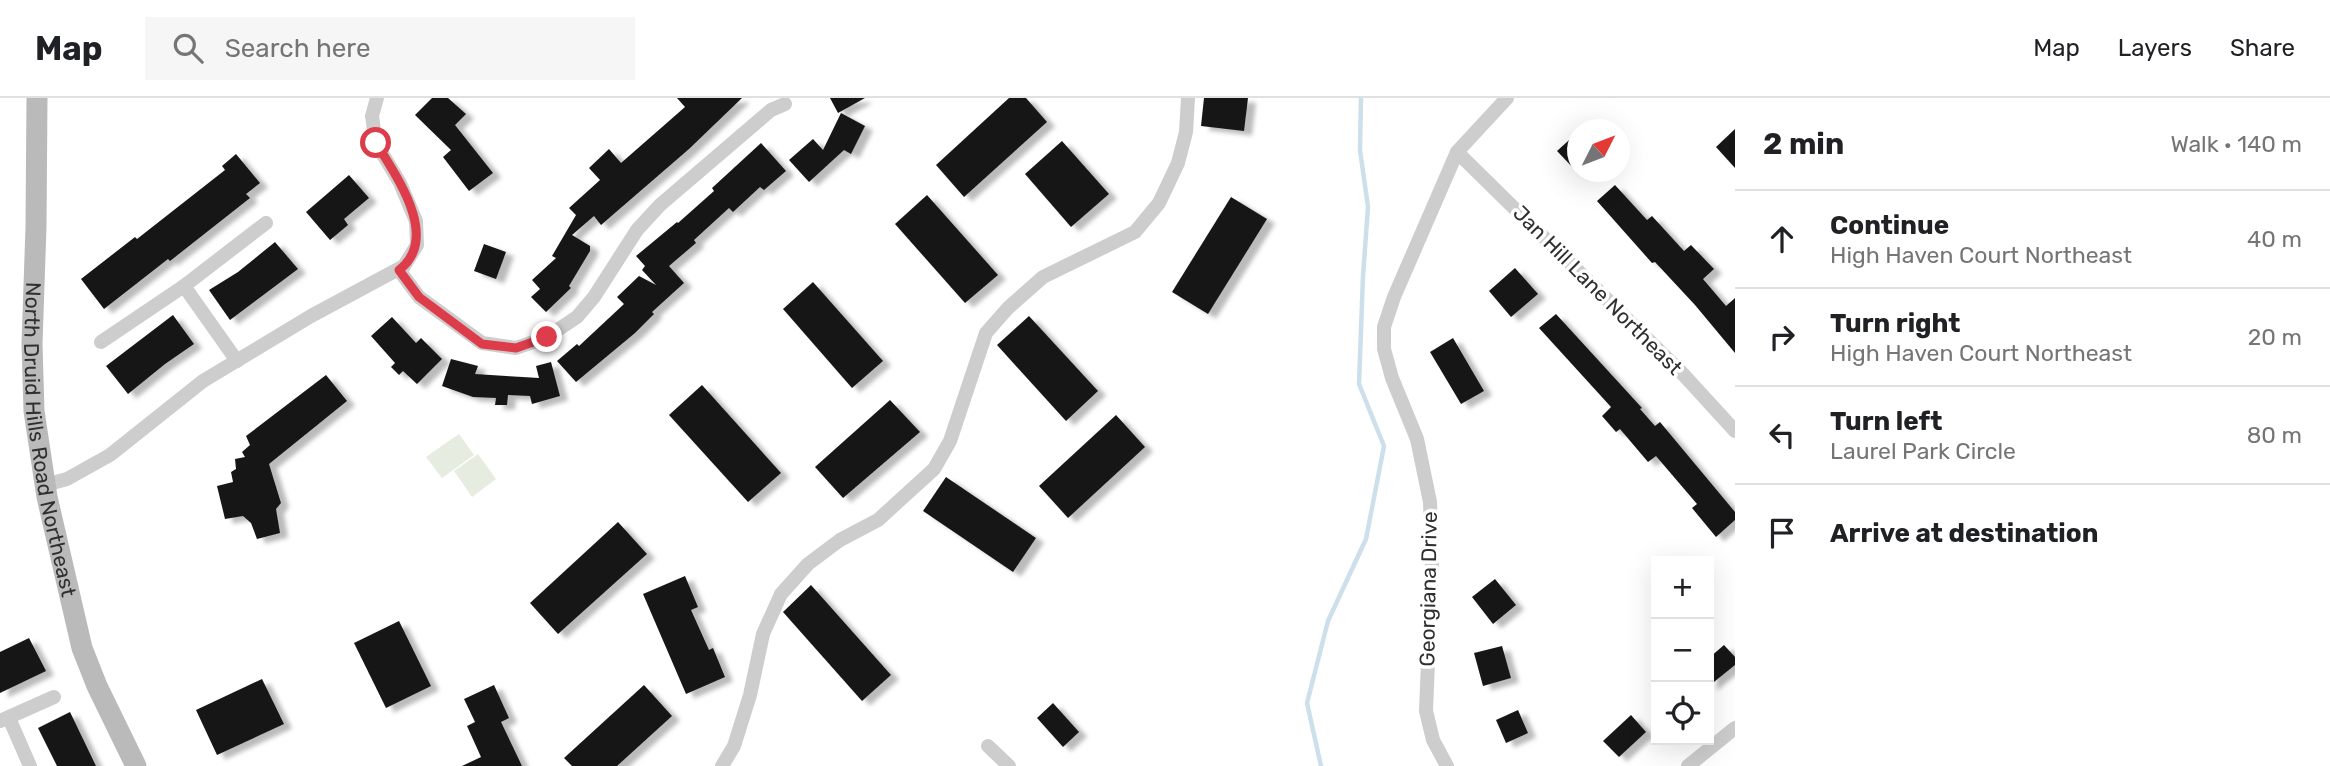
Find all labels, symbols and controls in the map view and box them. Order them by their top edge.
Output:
search box [145,17,635,80]
text: Map [35,29,103,68]
icon: search [169,29,207,67]
text: Search here [225,33,370,64]
text: Map [2033,34,2080,62]
text: Layers [2118,34,2192,62]
text: Share [2230,34,2295,62]
north arrow [1567,119,1630,182]
text: 2 min [1763,126,1844,162]
route start [360,127,391,158]
text: Walk · 140 m [2170,130,2302,158]
street label: Jan Hill Lane Northeast [1508,200,1688,380]
text: Continue [1830,210,1949,241]
icon: ahead [1763,220,1801,258]
text: 40 m [2247,225,2302,253]
text: High Haven Court Northeast [1830,241,2132,269]
street label: North Druid Hills Road Northeast [19,282,82,599]
text: Turn right [1830,308,1960,339]
icon: right [1763,318,1801,356]
route end [531,321,562,352]
text: 20 m [2248,323,2302,351]
text: High Haven Court Northeast [1830,339,2132,367]
text: Turn left [1830,406,1942,437]
icon: left [1763,416,1801,454]
text: 80 m [2247,421,2302,449]
text: Laurel Park Circle [1830,437,2016,465]
street label: Georgiana Drive [1414,511,1442,667]
icon: arrive [1763,514,1801,552]
text: Arrive at destination [1830,518,2098,549]
map controls [1651,556,1714,745]
button: + [1651,556,1714,619]
button: − [1651,619,1714,682]
button: locate [1651,682,1714,745]

